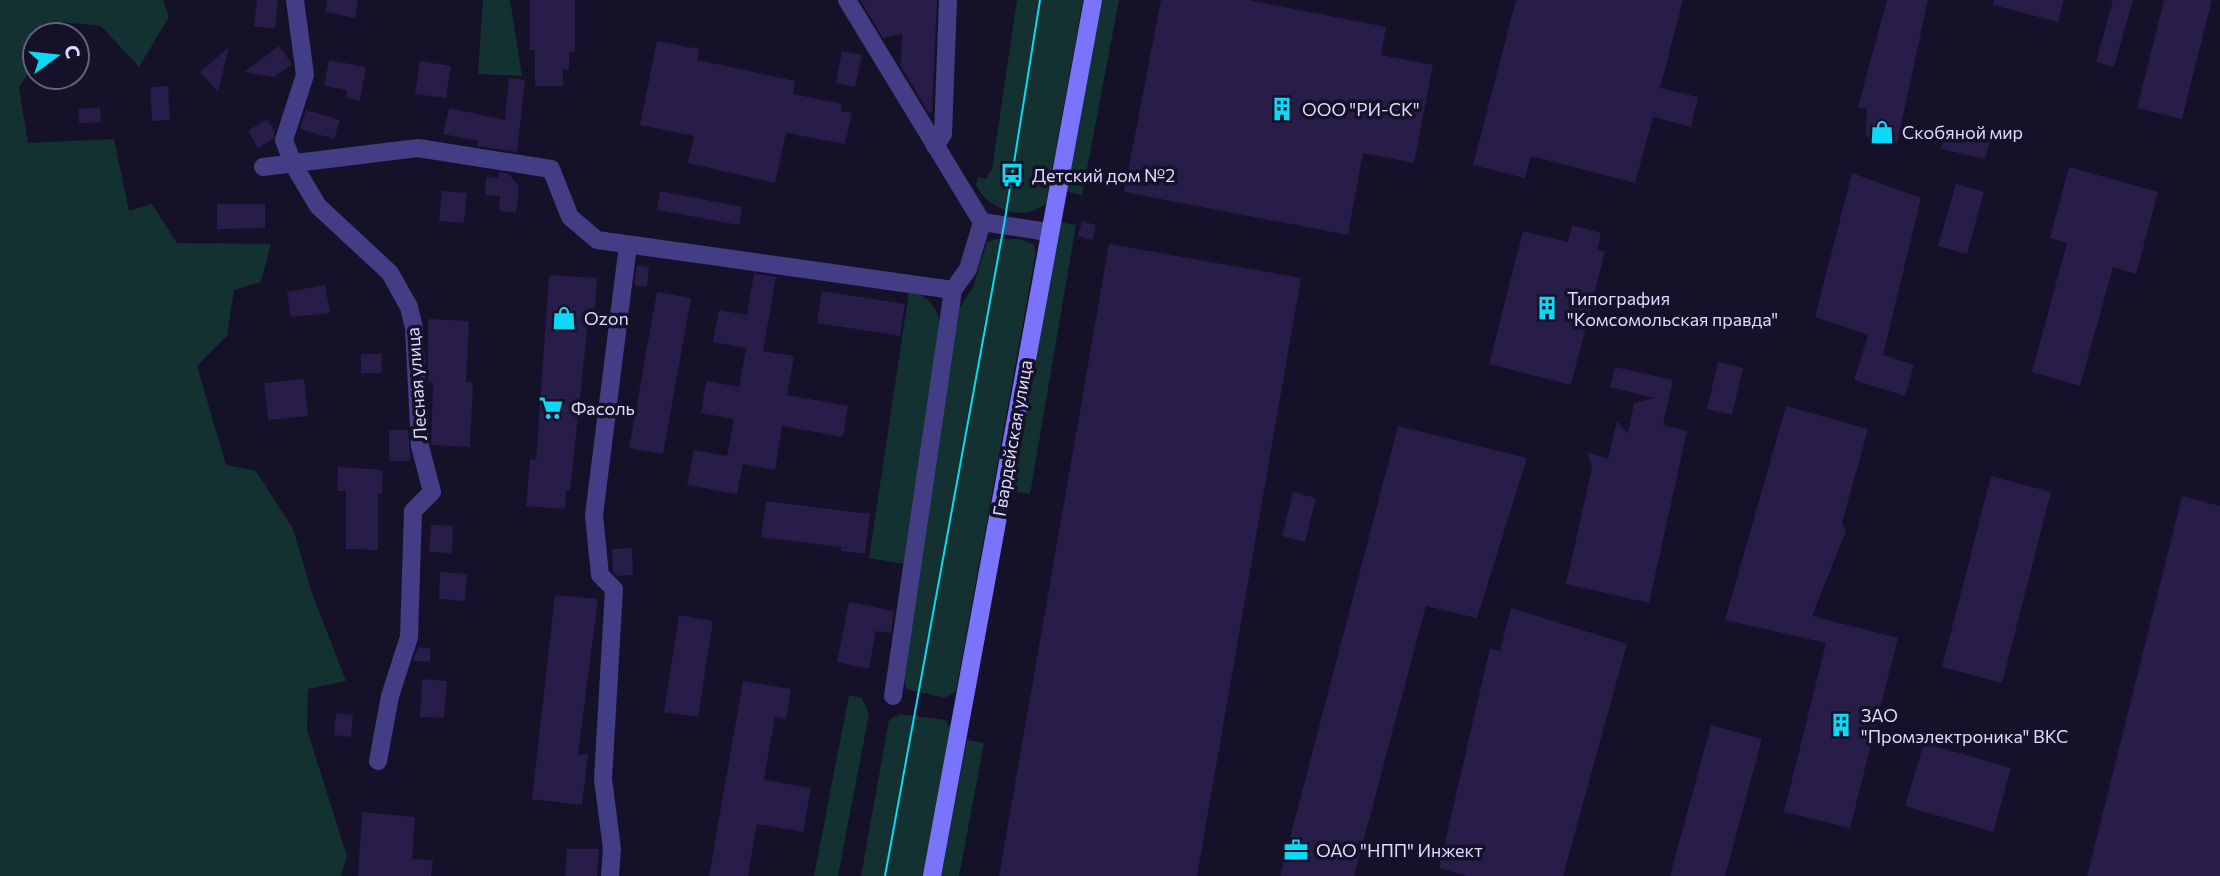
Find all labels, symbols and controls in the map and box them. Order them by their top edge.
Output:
north arrow [21,21,91,91]
text: С [60,42,86,61]
building icon: ООО "РИ-СК" [1268,95,1296,123]
place label: ООО "РИ-СК" [1302,98,1420,120]
shop icon: Скобяной мир [1868,118,1896,146]
place label: Скобяной мир [1902,121,2023,143]
bus stop icon: Детский дом №2 [998,161,1026,189]
place label: Детский дом №2 [1032,164,1175,186]
place label: Типография "Комсомольская правда" [1567,287,1778,330]
building icon: Типография "Комсомольская правда" [1533,294,1561,322]
shop icon: Ozon [550,304,578,332]
place label: Ozon [584,307,629,329]
street label: Лесная улица [401,327,431,441]
street label: Гвардейская улица [987,358,1037,518]
supermarket icon: Фасоль [537,394,565,422]
place label: Фасоль [571,397,635,419]
place label: ЗАО "Промэлектроника" ВКС [1861,704,2068,747]
building icon: ЗАО "Промэлектроника" ВКС [1827,711,1855,739]
office icon: ОАО "НПП" Инжект [1282,836,1310,864]
place label: ОАО "НПП" Инжект [1316,839,1483,861]

